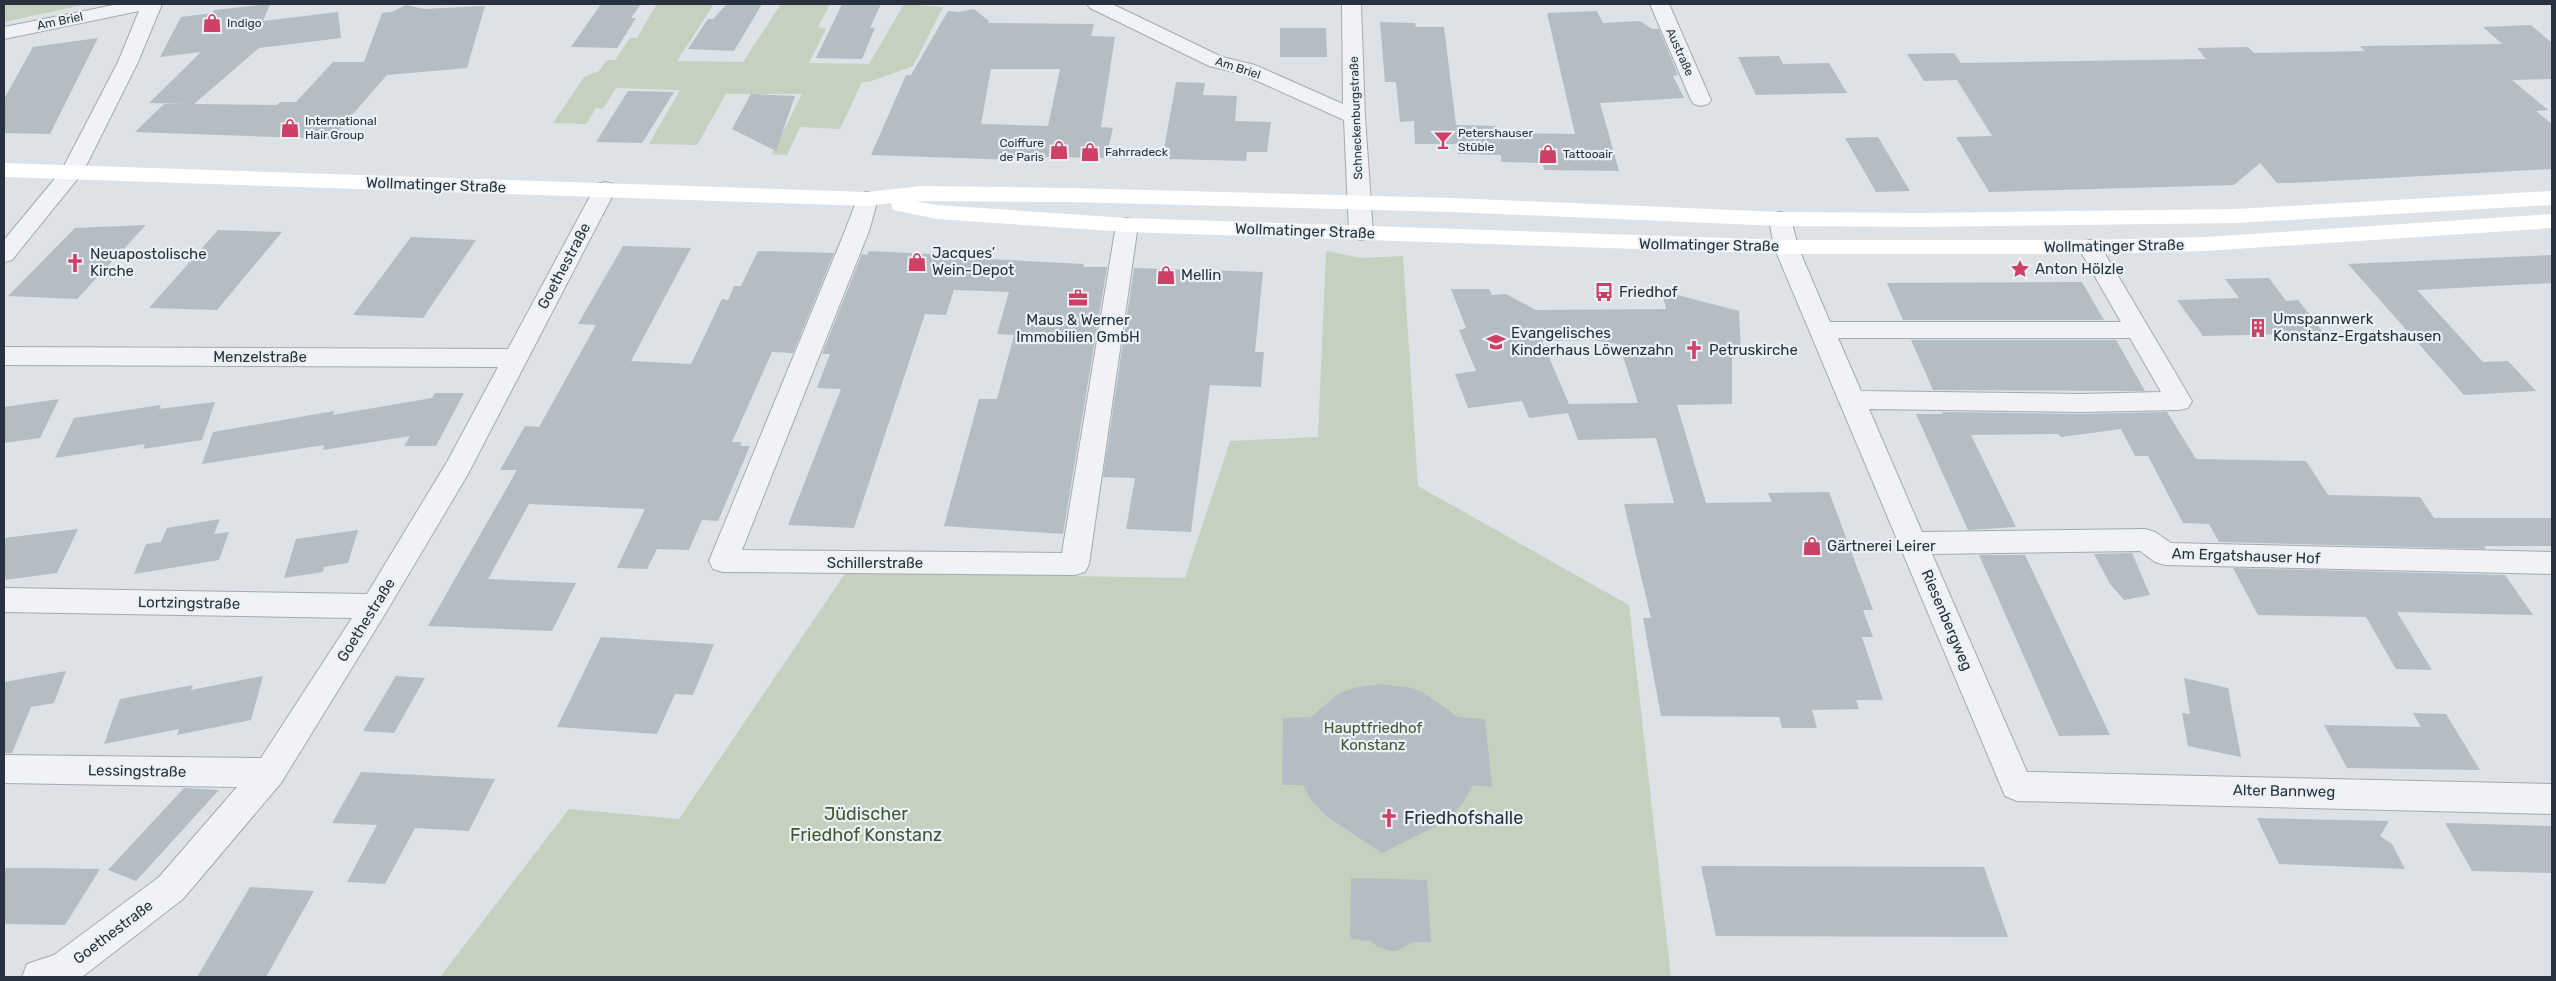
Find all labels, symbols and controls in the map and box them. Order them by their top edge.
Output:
street label: Am Briel [36,9,84,33]
shop icon: Indigo [201,12,223,34]
place label: Indigo [227,16,262,30]
street label: Austraße [1663,26,1697,78]
street label: Am Briel [1214,54,1262,82]
street label: Schneckenburgstraße [1347,56,1365,180]
place label: International Hair Group [305,114,377,142]
shop icon: International Hair Group [279,117,301,139]
place label: Petershauser Stüble [1458,126,1533,154]
bar icon: Petershauser Stüble [1432,129,1454,151]
place label: Coiffure de Paris [999,136,1044,164]
shop icon: Coiffure de Paris [1048,139,1070,161]
shop icon: Fahrradeck [1079,141,1101,163]
shop icon: Tattooair [1537,143,1559,165]
place label: Fahrradeck [1105,145,1169,159]
place label: Tattooair [1563,147,1613,161]
street label: Wollmatinger Straße [366,174,506,196]
street label: Goethestraße [534,220,594,312]
street label: Wollmatinger Straße [1235,220,1375,242]
street label: Wollmatinger Straße [1639,235,1779,255]
street label: Wollmatinger Straße [2044,236,2184,256]
place label: Jacques’ Wein-Depot [932,244,1014,279]
place label: Neuapostolische Kirche [90,245,207,280]
shop icon: Jacques’ Wein-Depot [906,251,928,273]
church icon: Neuapostolische Kirche [64,252,86,274]
place icon: Anton Hölzle [2009,258,2031,280]
place label: Anton Hölzle [2035,260,2124,278]
shop icon: Mellin [1155,264,1177,286]
place label: Mellin [1181,266,1221,284]
bus stop icon: Friedhof [1593,281,1615,303]
place label: Friedhof [1619,283,1678,301]
office icon: Maus & Werner Immobilien GmbH [1067,287,1089,309]
place label: Umspannwerk Konstanz-Ergatshausen [2273,310,2441,345]
place label: Maus & Werner Immobilien GmbH [1016,311,1140,346]
building icon: Umspannwerk Konstanz-Ergatshausen [2247,317,2269,339]
place label: Evangelisches Kinderhaus Löwenzahn [1511,324,1674,359]
school or university icon: Evangelisches Kinderhaus Löwenzahn [1485,331,1507,353]
church icon: Petruskirche [1683,339,1705,361]
place label: Petruskirche [1709,341,1798,359]
street label: Menzelstraße [213,348,307,366]
shop icon: Gärtnerei Leirer [1801,535,1823,557]
place label: Gärtnerei Leirer [1827,537,1936,555]
street label: Am Ergatshauser Hof [2171,544,2321,568]
street label: Schillerstraße [827,554,923,572]
street label: Riesenbergweg [1918,567,1976,673]
street label: Goethestraße [333,575,399,665]
street label: Lortzingstraße [138,593,240,613]
park label: Hauptfriedhof Konstanz [1324,719,1423,754]
street label: Lessingstraße [88,761,186,781]
street label: Alter Bannweg [2233,781,2335,801]
park label: Jüdischer Friedhof Konstanz [790,803,942,846]
church icon: Friedhofshalle [1378,807,1400,829]
place label: Friedhofshalle [1404,807,1523,829]
street label: Goethestraße [70,896,156,968]

